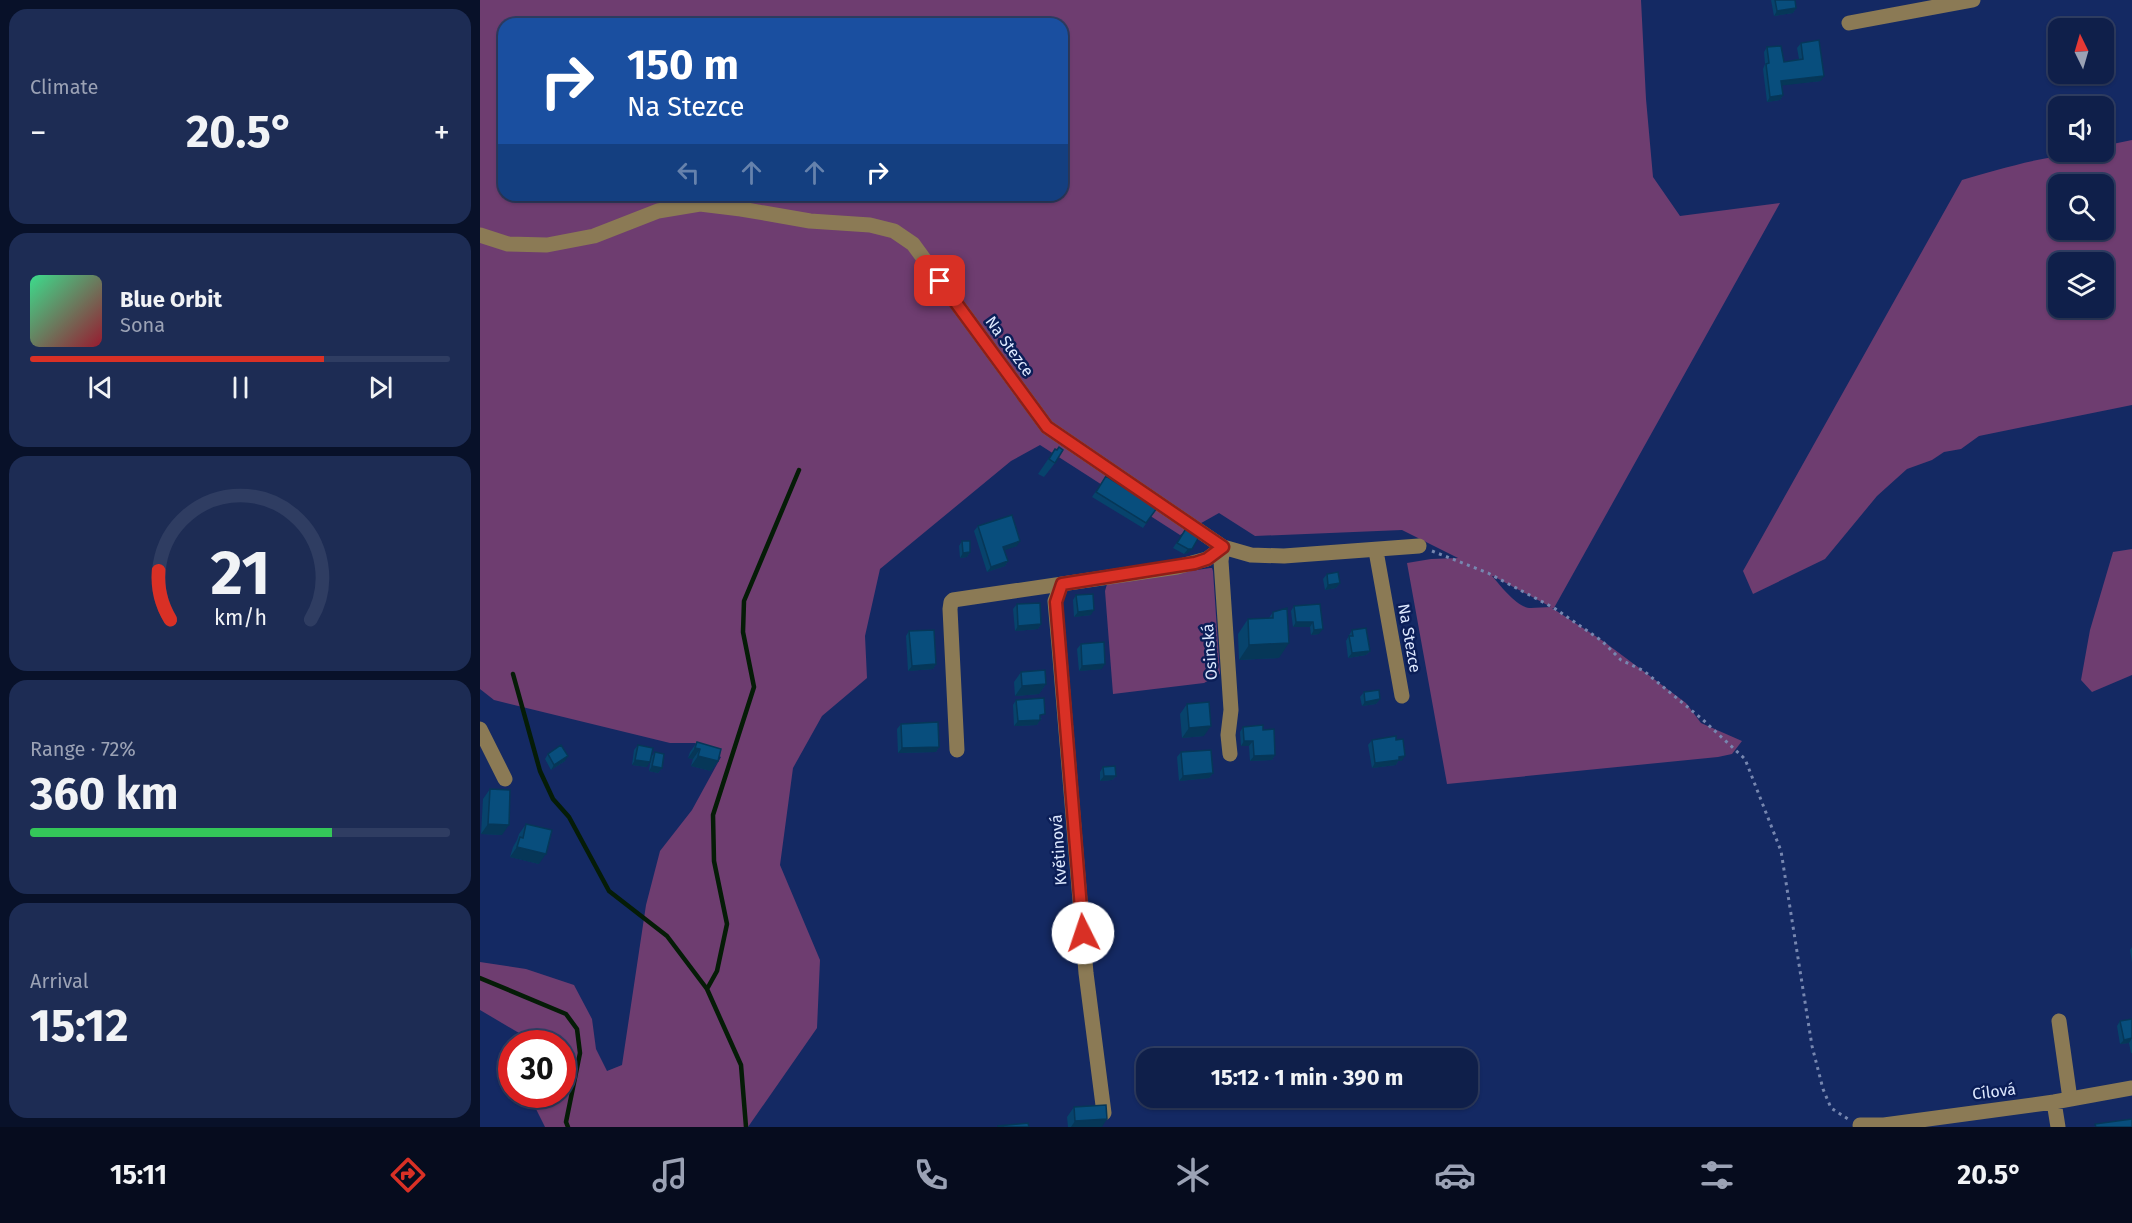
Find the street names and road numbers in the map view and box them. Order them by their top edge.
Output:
street label: Na Stezce [981,313,1038,380]
street label: Na Stezce [1394,602,1425,674]
street label: Osinská [1198,623,1221,681]
street label: Květinová [1047,814,1070,886]
street label: Cílová [1971,1079,2017,1104]

